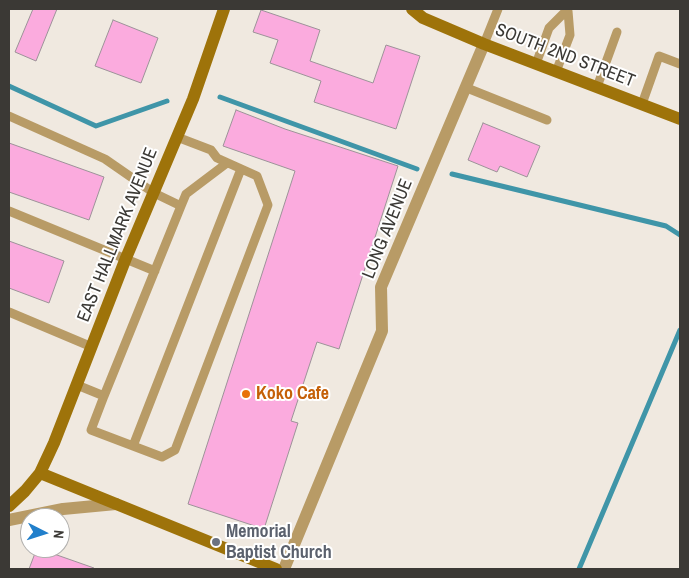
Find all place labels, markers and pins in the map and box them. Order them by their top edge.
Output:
place label: Koko Cafe [256,383,329,405]
marker: Koko Cafe [240,388,252,400]
place label: Memorial Baptist Church [226,521,332,564]
marker: Memorial Baptist Church [210,536,222,548]

